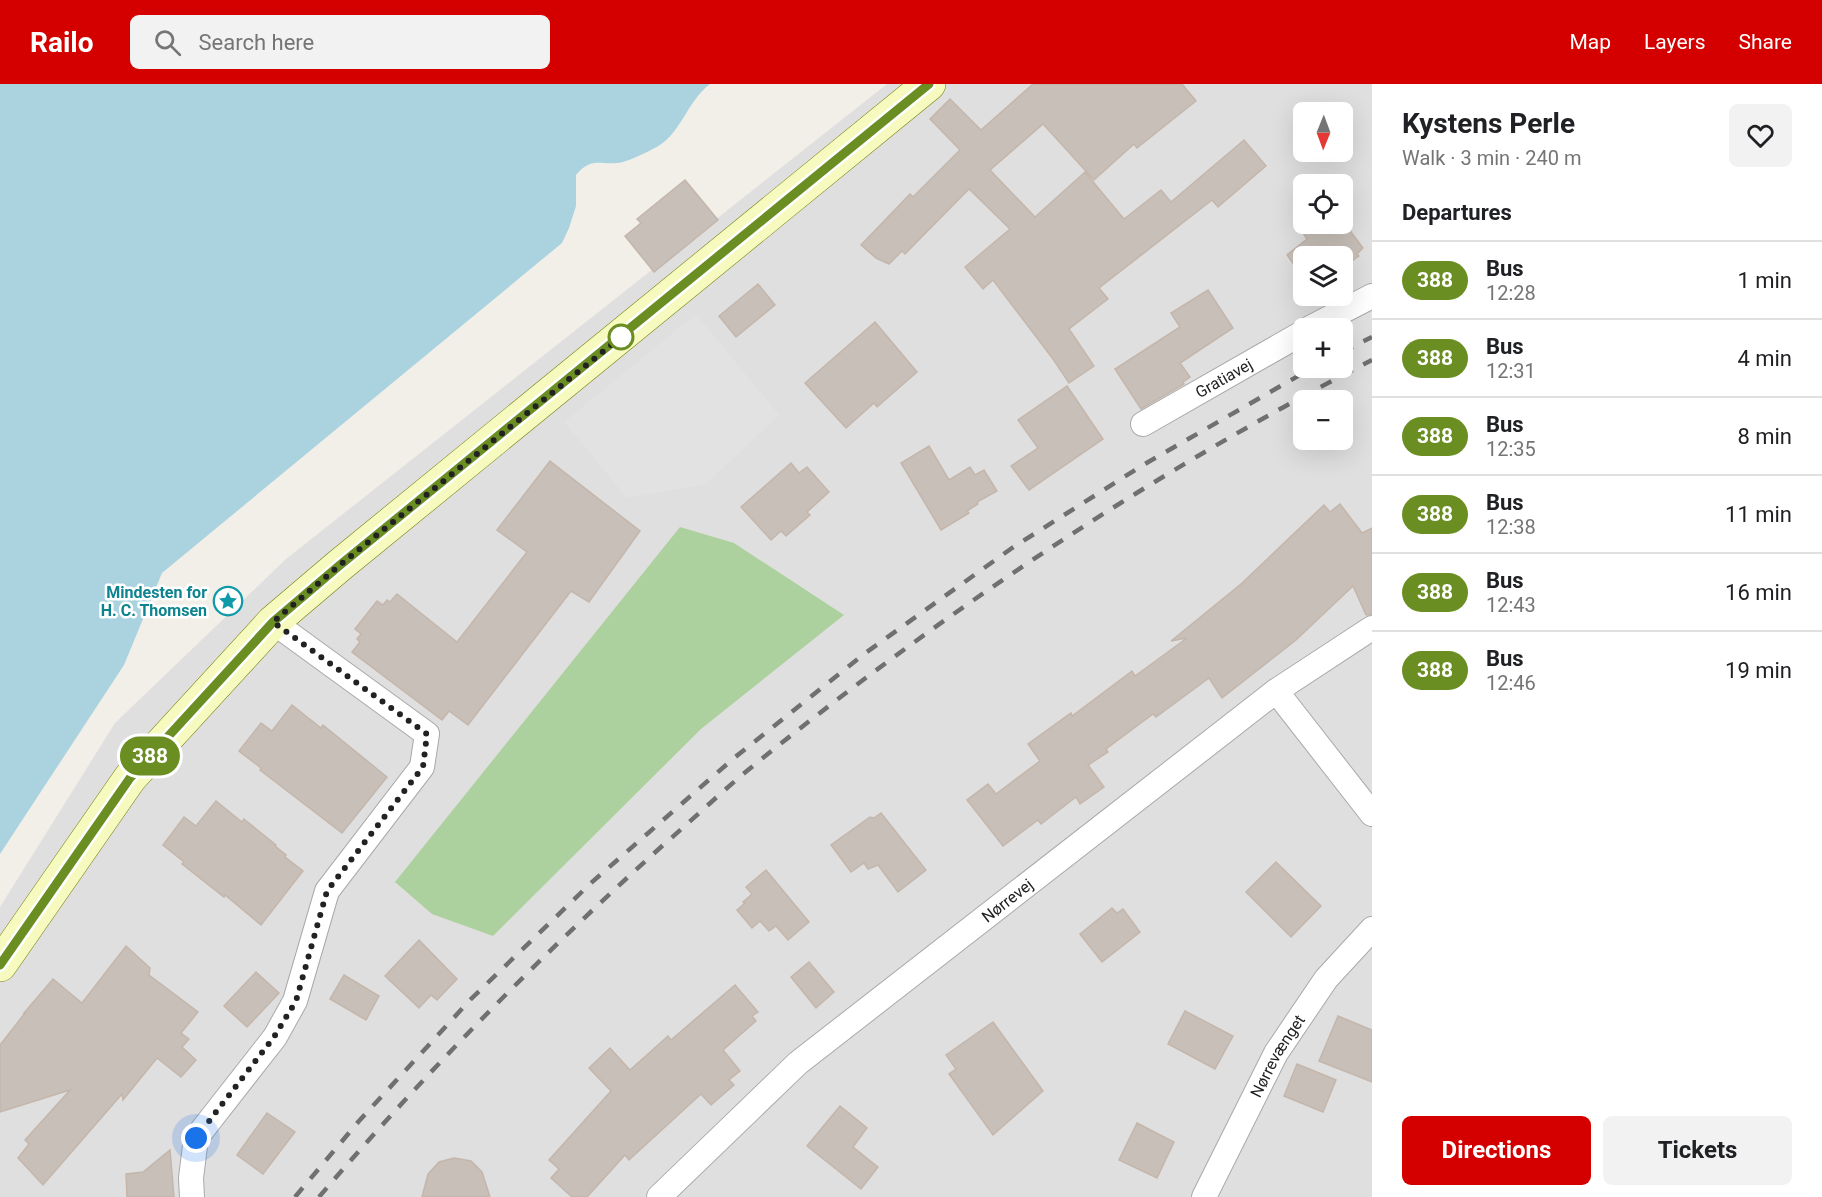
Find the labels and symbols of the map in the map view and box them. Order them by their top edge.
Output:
north arrow [1293,102,1353,162]
unlabelled marker [608,324,634,350]
street label: Gratiavej [1192,355,1256,402]
place label: Mindesten for H. C. Thomsen [101,583,207,620]
place icon: Mindesten for H. C. Thomsen [212,585,244,617]
line badge: 388 [116,736,184,776]
street label: Nørrevej [978,875,1037,926]
street label: Nørrevænget [1246,1011,1309,1101]
your location [181,1123,211,1153]

